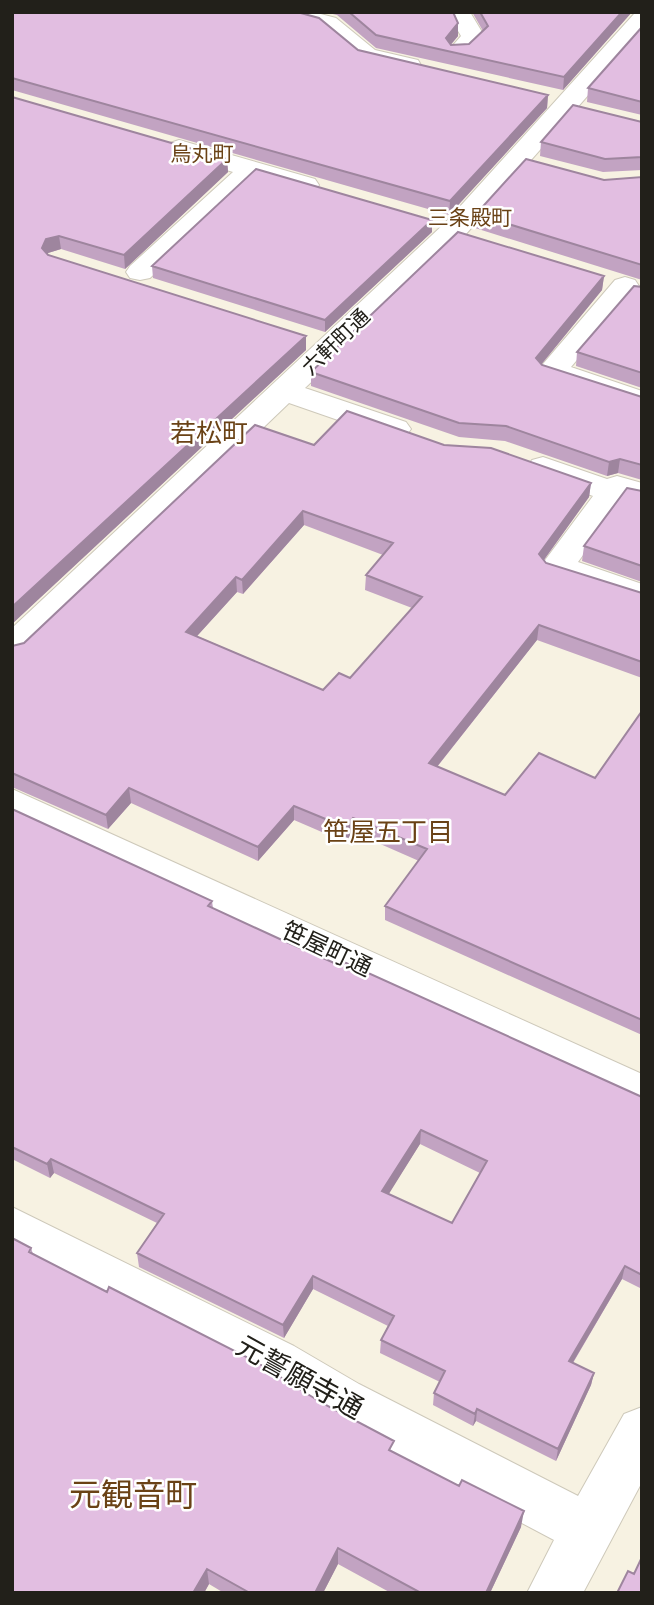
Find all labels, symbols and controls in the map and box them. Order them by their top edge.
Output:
district label: 烏丸町 [171,140,234,165]
district label: 三条殿町 [428,204,512,229]
street label: 六軒町通 [296,303,374,379]
district label: 若松町 [170,416,248,447]
district label: 笹屋五丁目 [323,815,453,846]
street label: 笹屋町通 [278,914,377,981]
street label: 元誓願寺通 [231,1327,370,1425]
district label: 元観音町 [69,1473,197,1513]

